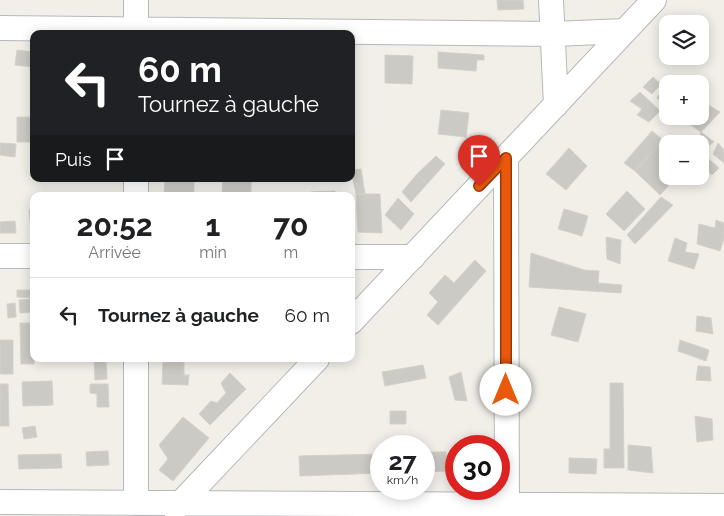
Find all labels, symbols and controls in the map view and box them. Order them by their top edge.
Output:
map controls [659,15,709,185]
button: layers [659,15,709,65]
text: 60 m [138,49,222,90]
icon: left [55,50,120,115]
button: + [659,75,709,125]
text: Tournez à gauche [138,91,319,117]
pin [458,135,500,186]
button: − [659,135,709,185]
icon: arrive [465,142,493,170]
icon: arrive [101,145,129,173]
text: Puis [55,148,91,170]
text: 20:52 [76,208,153,243]
text: 1 [206,208,220,243]
text: 70 [273,208,308,243]
text: Arrivée [88,243,141,262]
text: min [199,243,227,262]
text: m [284,243,298,262]
icon: left [55,301,83,329]
text: Tournez à gauche [98,304,259,326]
text: 60 m [285,304,330,326]
position arrow [479,363,531,415]
speed limit sign: 30 [445,435,510,500]
text: 27 [388,446,417,476]
text: km/h [387,473,418,487]

